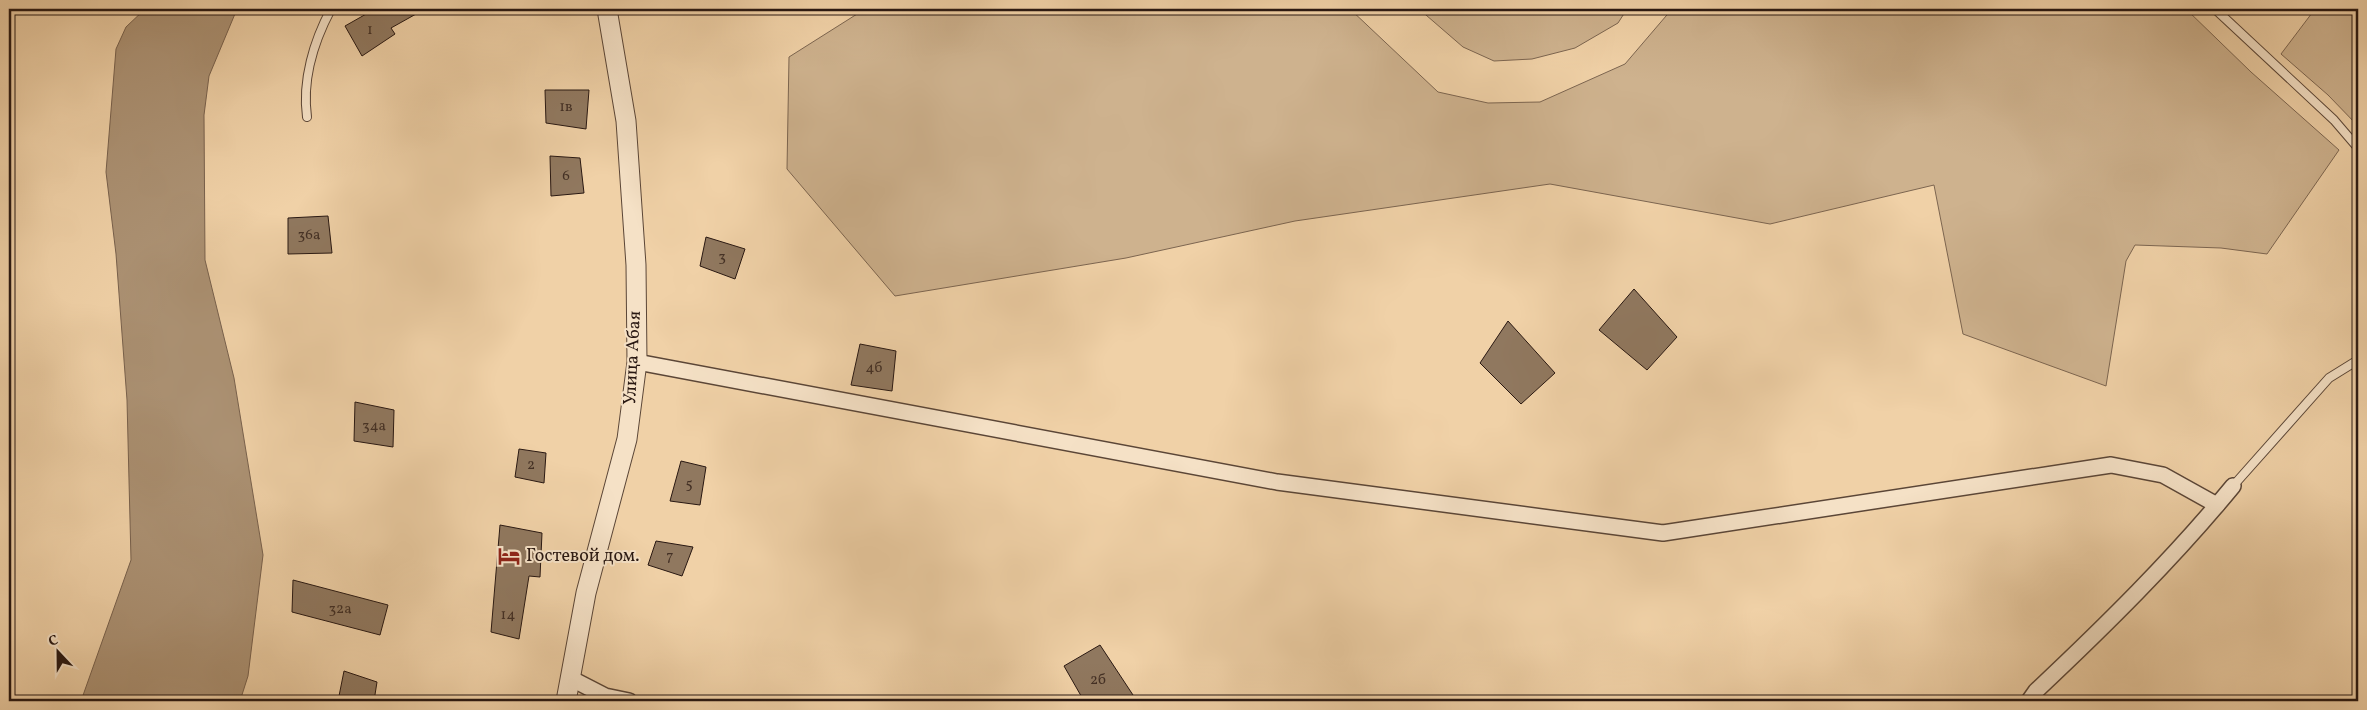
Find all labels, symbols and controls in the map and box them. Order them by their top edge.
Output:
house number: 1 [367,20,373,41]
house number: 1в [559,97,573,118]
house number: 6 [562,166,570,187]
house number: 36а [298,225,320,246]
house number: 3 [718,247,726,268]
street label: Улица Абая [618,310,648,406]
house number: 4б [866,358,883,379]
house number: 34а [362,416,386,437]
house number: 2 [527,455,535,476]
house number: 5 [685,474,693,495]
hotel icon: Гостевой дом. [496,543,522,569]
place label: Гостевой дом. [526,544,639,569]
house number: 7 [666,546,674,567]
house number: 32а [328,599,352,620]
house number: 14 [501,605,515,626]
north arrow [32,628,82,678]
text: С [46,631,61,652]
house number: 2б [1090,670,1106,691]

